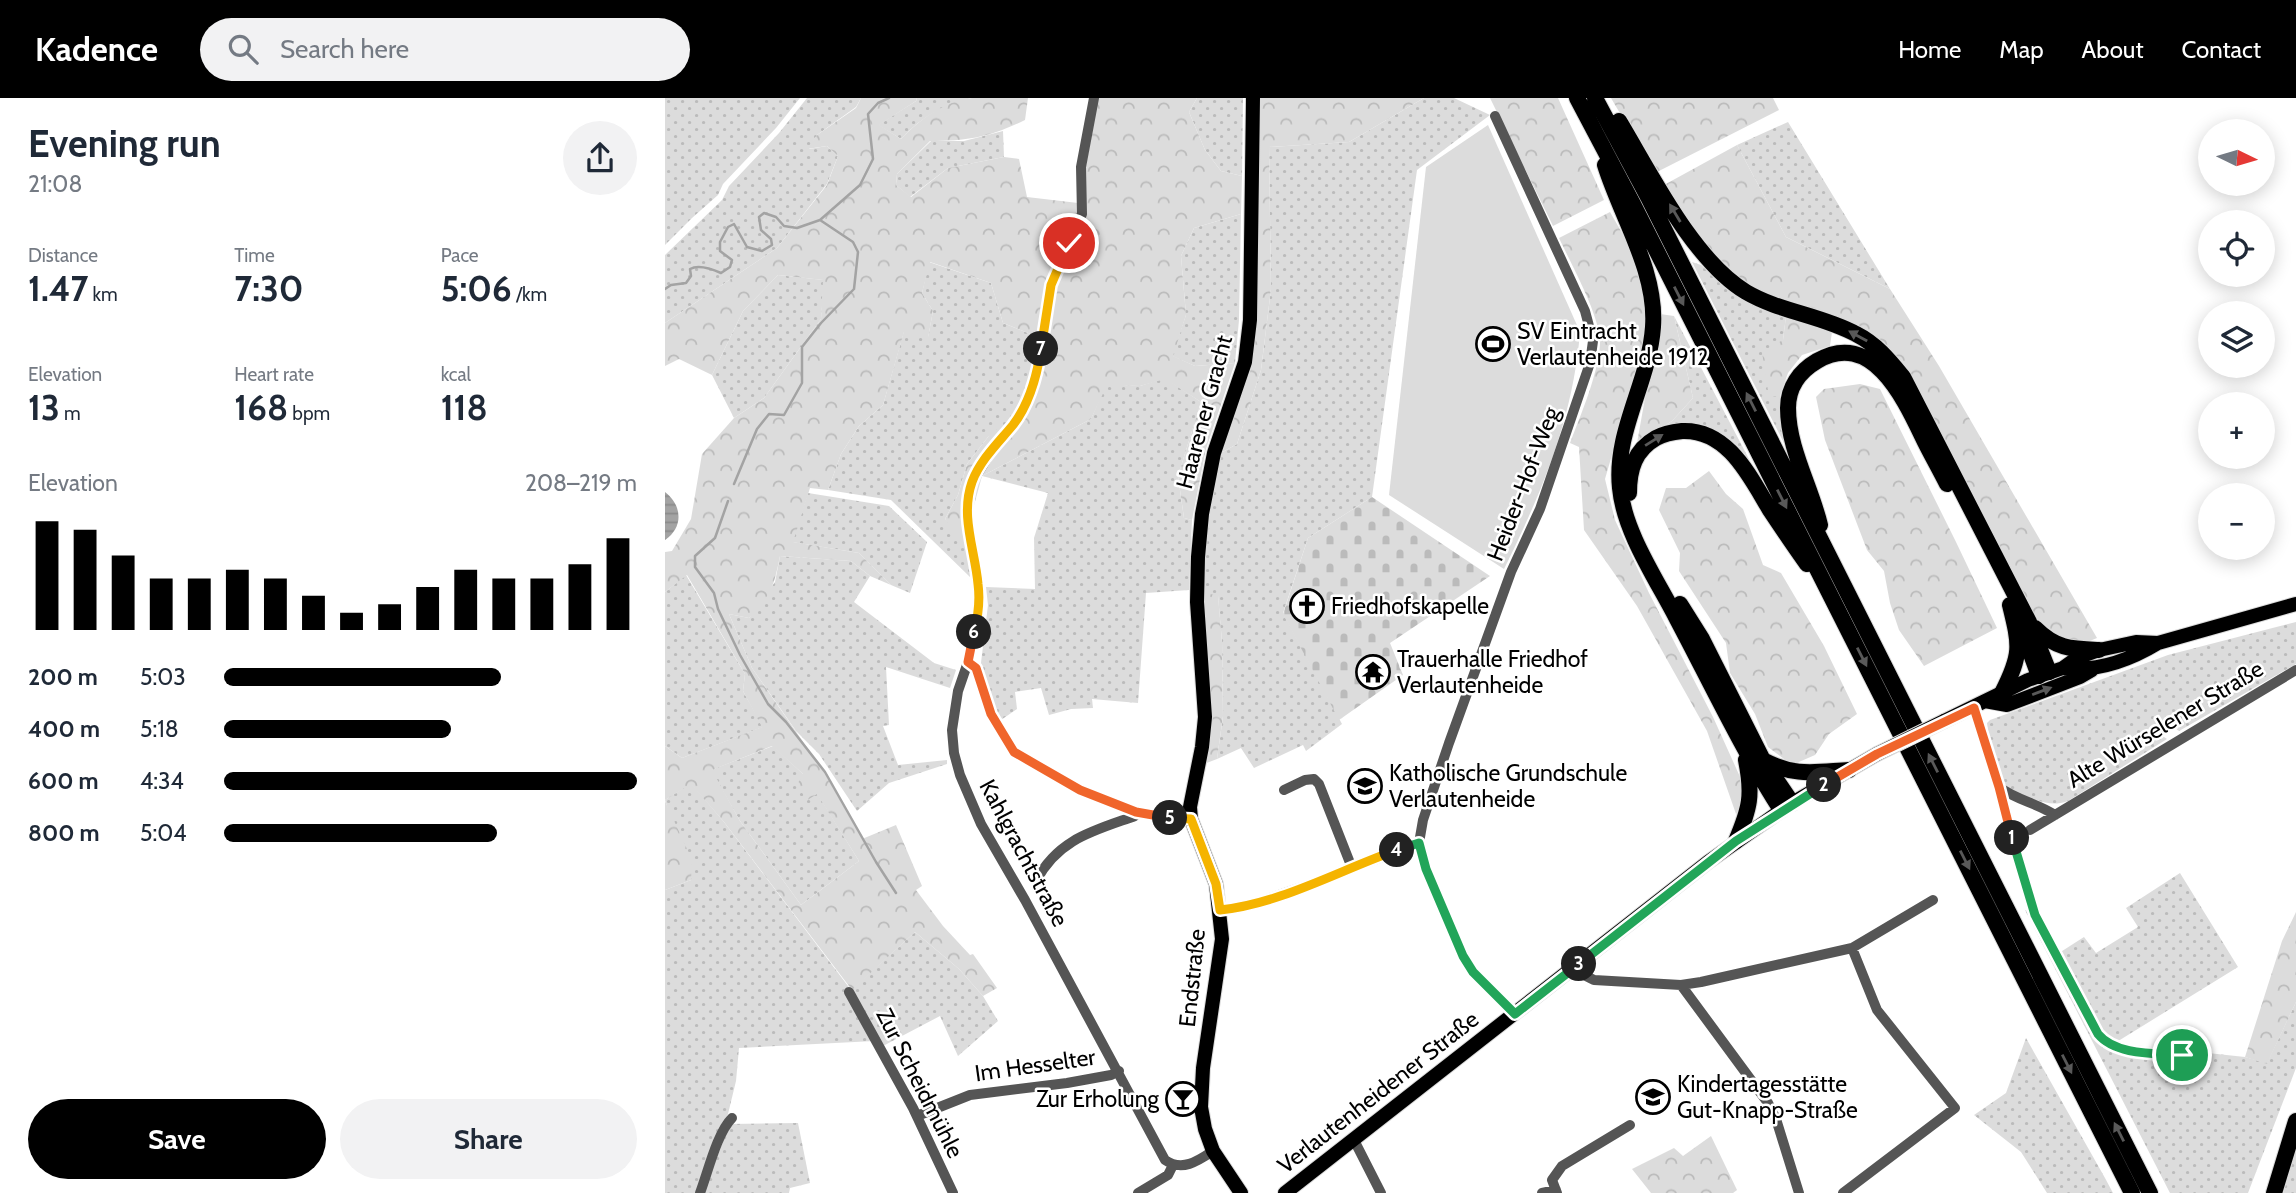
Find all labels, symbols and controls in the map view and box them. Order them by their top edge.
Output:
search box [200,18,690,81]
text: Kadence [35,29,158,69]
icon: search [224,30,262,68]
text: Search here [280,33,409,65]
text: Home [1898,35,1961,64]
text: Map [1999,35,2044,64]
text: About [2082,35,2144,64]
text: Contact [2182,35,2261,64]
north arrow [2198,119,2275,196]
map controls [2198,119,2275,560]
text: Evening run [28,120,221,167]
button: share [563,121,637,195]
text: 21:08 [28,170,82,198]
one-way arrow [1669,203,1682,223]
button: locate [2198,210,2275,287]
pin [1039,213,1099,273]
icon: check [1050,224,1088,262]
text: Distance [28,244,98,267]
text: Time [234,244,275,267]
text: Pace [441,244,479,267]
text: 1.47 [28,267,88,310]
text: 7:30 [234,267,304,310]
text: 5:06 [441,267,512,310]
text: km [88,283,118,306]
text: /km [512,283,547,306]
one-way arrow [1674,286,1685,306]
button: layers [2198,301,2275,378]
place label: SV Eintracht Verlautenheide 1912 [1517,317,1708,371]
sports icon: SV Eintracht Verlautenheide 1912 [1474,325,1512,363]
one-way arrow [1848,330,1867,342]
pin: 7 [1023,331,1059,366]
street label: Haarener Gracht [1170,332,1238,492]
text: 7 [1036,337,1045,360]
text: Elevation [28,363,102,386]
text: Heart rate [234,363,314,386]
text: kcal [441,363,471,386]
text: 13 [28,386,60,429]
text: 168 [234,386,288,429]
text: 118 [441,386,488,429]
one-way arrow [1746,392,1757,412]
button: + [2198,392,2275,469]
text: m [60,402,81,425]
text: bpm [288,402,330,425]
street label: Heider-Hof-Weg [1481,402,1565,565]
one-way arrow [1645,434,1664,447]
text: Elevation [28,469,118,497]
text: 208–219 m [525,469,637,497]
button: − [2198,483,2275,560]
one-way arrow [1776,489,1787,509]
church icon: Friedhofskapelle [1288,587,1326,625]
place label: Friedhofskapelle [1331,592,1489,620]
pin: 6 [957,614,991,650]
text: 6 [968,620,979,643]
place label: Trauerhalle Friedhof Verlautenheide [1397,645,1588,699]
one-way arrow [1857,647,1868,667]
temple icon: Trauerhalle Friedhof Verlautenheide [1354,653,1392,691]
street label: Alte Würselener Straße [2062,654,2268,794]
text: 200 m [28,663,98,691]
text: 5:03 [140,663,186,691]
one-way arrow [2031,685,2052,696]
text: 400 m [28,715,100,743]
text: 5:18 [140,715,179,743]
one-way arrow [1927,753,1938,773]
place label: Katholische Grundschule Verlautenheide [1389,759,1627,813]
text: 600 m [28,767,99,795]
text: 4:34 [140,767,184,795]
school or university icon: Katholische Grundschule Verlautenheide [1346,767,1384,805]
pin: 2 [1807,768,1841,802]
text: 2 [1818,773,1829,796]
street label: Kahlgrachtstraße [974,775,1075,931]
pin: 5 [1153,800,1187,836]
text: 5 [1164,806,1175,829]
text: 800 m [28,819,100,847]
text: 5:04 [140,819,187,847]
pin: 1 [1995,820,2029,856]
text: 1 [2008,826,2015,849]
pin: 4 [1379,832,1415,868]
text: 4 [1391,838,1402,861]
one-way arrow [1959,850,1970,870]
street label: Endstraße [1173,927,1211,1028]
pin: 3 [1562,946,1597,982]
text: 3 [1573,952,1584,975]
street label: Zur Scheidmühle [870,1004,970,1163]
street label: Verlautenheidener Straße [1272,1005,1484,1179]
pin [2152,1025,2212,1085]
icon: arrive [2163,1036,2201,1074]
street label: Im Hesselter [973,1043,1098,1087]
one-way arrow [2060,1054,2072,1074]
place label: Kindertagesstätte Gut-Knapp-Straße [1677,1070,1858,1124]
school or university icon: Kindertagesstätte Gut-Knapp-Straße [1634,1078,1672,1116]
bar icon: Zur Erholung [1164,1080,1202,1118]
place label: Zur Erholung [1036,1085,1160,1113]
button: Save [28,1099,326,1179]
button: Share [340,1099,637,1179]
one-way arrow [2114,1122,2125,1142]

